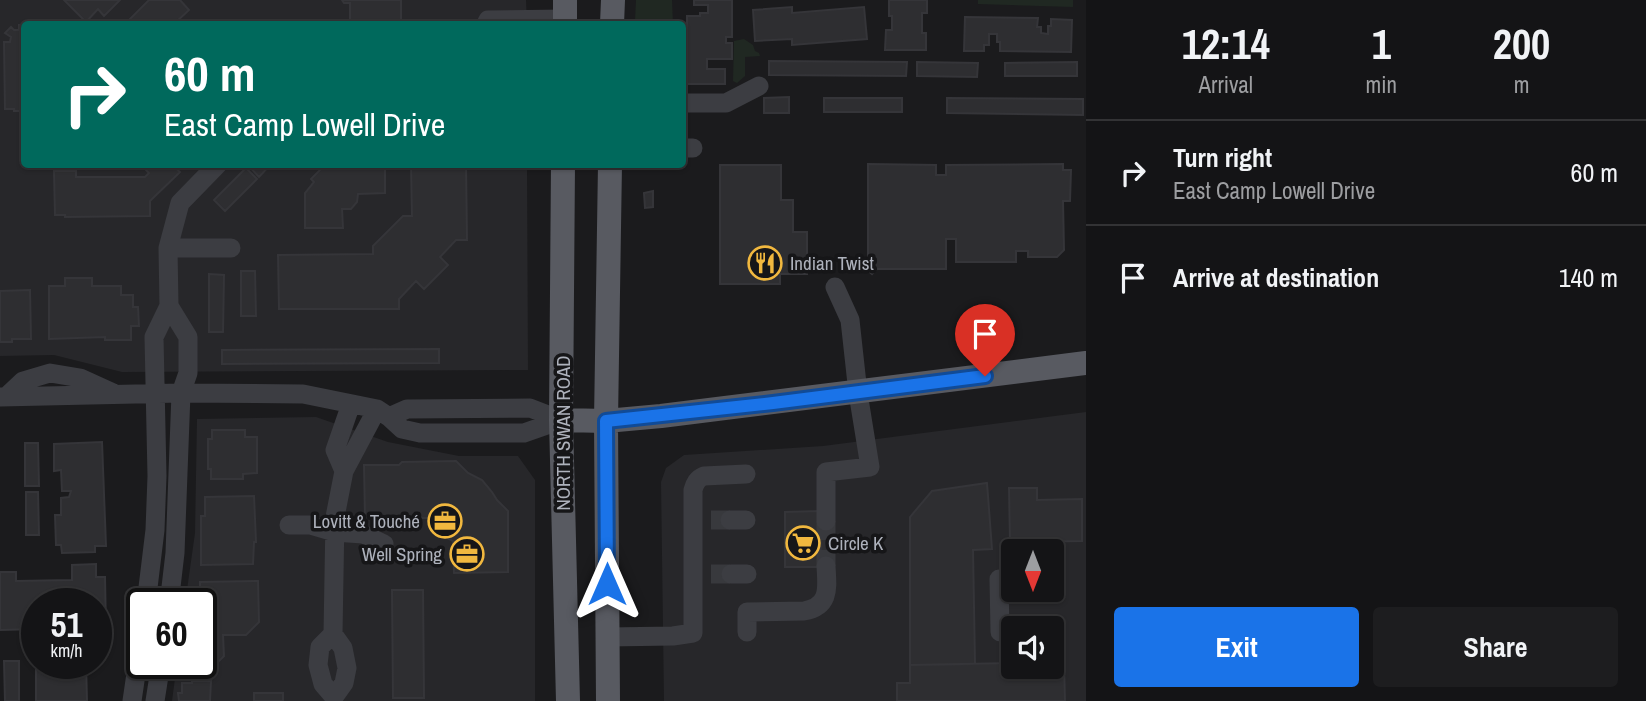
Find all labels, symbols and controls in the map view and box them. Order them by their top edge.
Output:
text: 12:14 [1182,16,1270,72]
text: 1 [1372,16,1391,72]
text: 200 [1493,16,1550,72]
text: 60 m [164,40,256,106]
icon: right [49,49,140,140]
text: Arrival [1199,69,1253,100]
text: min [1366,69,1397,100]
text: m [1514,69,1529,100]
text: East Camp Lowell Drive [164,103,445,146]
text: Turn right [1173,140,1272,175]
icon: right [1114,154,1152,192]
text: 60 m [1571,155,1618,190]
text: East Camp Lowell Drive [1173,175,1375,206]
restaurant icon: Indian Twist [746,244,784,282]
place label: Indian Twist [790,250,874,276]
icon: arrive [1114,259,1152,297]
text: Arrive at destination [1173,260,1379,295]
text: 140 m [1559,260,1618,295]
pin [955,304,1015,376]
icon: arrive [966,315,1004,353]
street label: NORTH SWAN ROAD [550,356,576,510]
office icon: Lovitt & Touché [426,502,464,540]
place label: Lovitt & Touché [313,508,420,534]
supermarket icon: Circle K [784,524,822,562]
place label: Circle K [828,530,884,556]
office icon: Well Spring [448,535,486,573]
north arrow [1001,539,1064,602]
map controls [1001,539,1064,679]
place label: Well Spring [362,541,442,567]
position arrow [570,547,644,621]
speed limit sign: 60 [126,588,217,679]
text: 51 [51,601,82,648]
button: Exit [1114,607,1359,687]
button: Share [1373,607,1618,687]
button: sound [1001,616,1064,679]
text: km/h [51,638,83,663]

